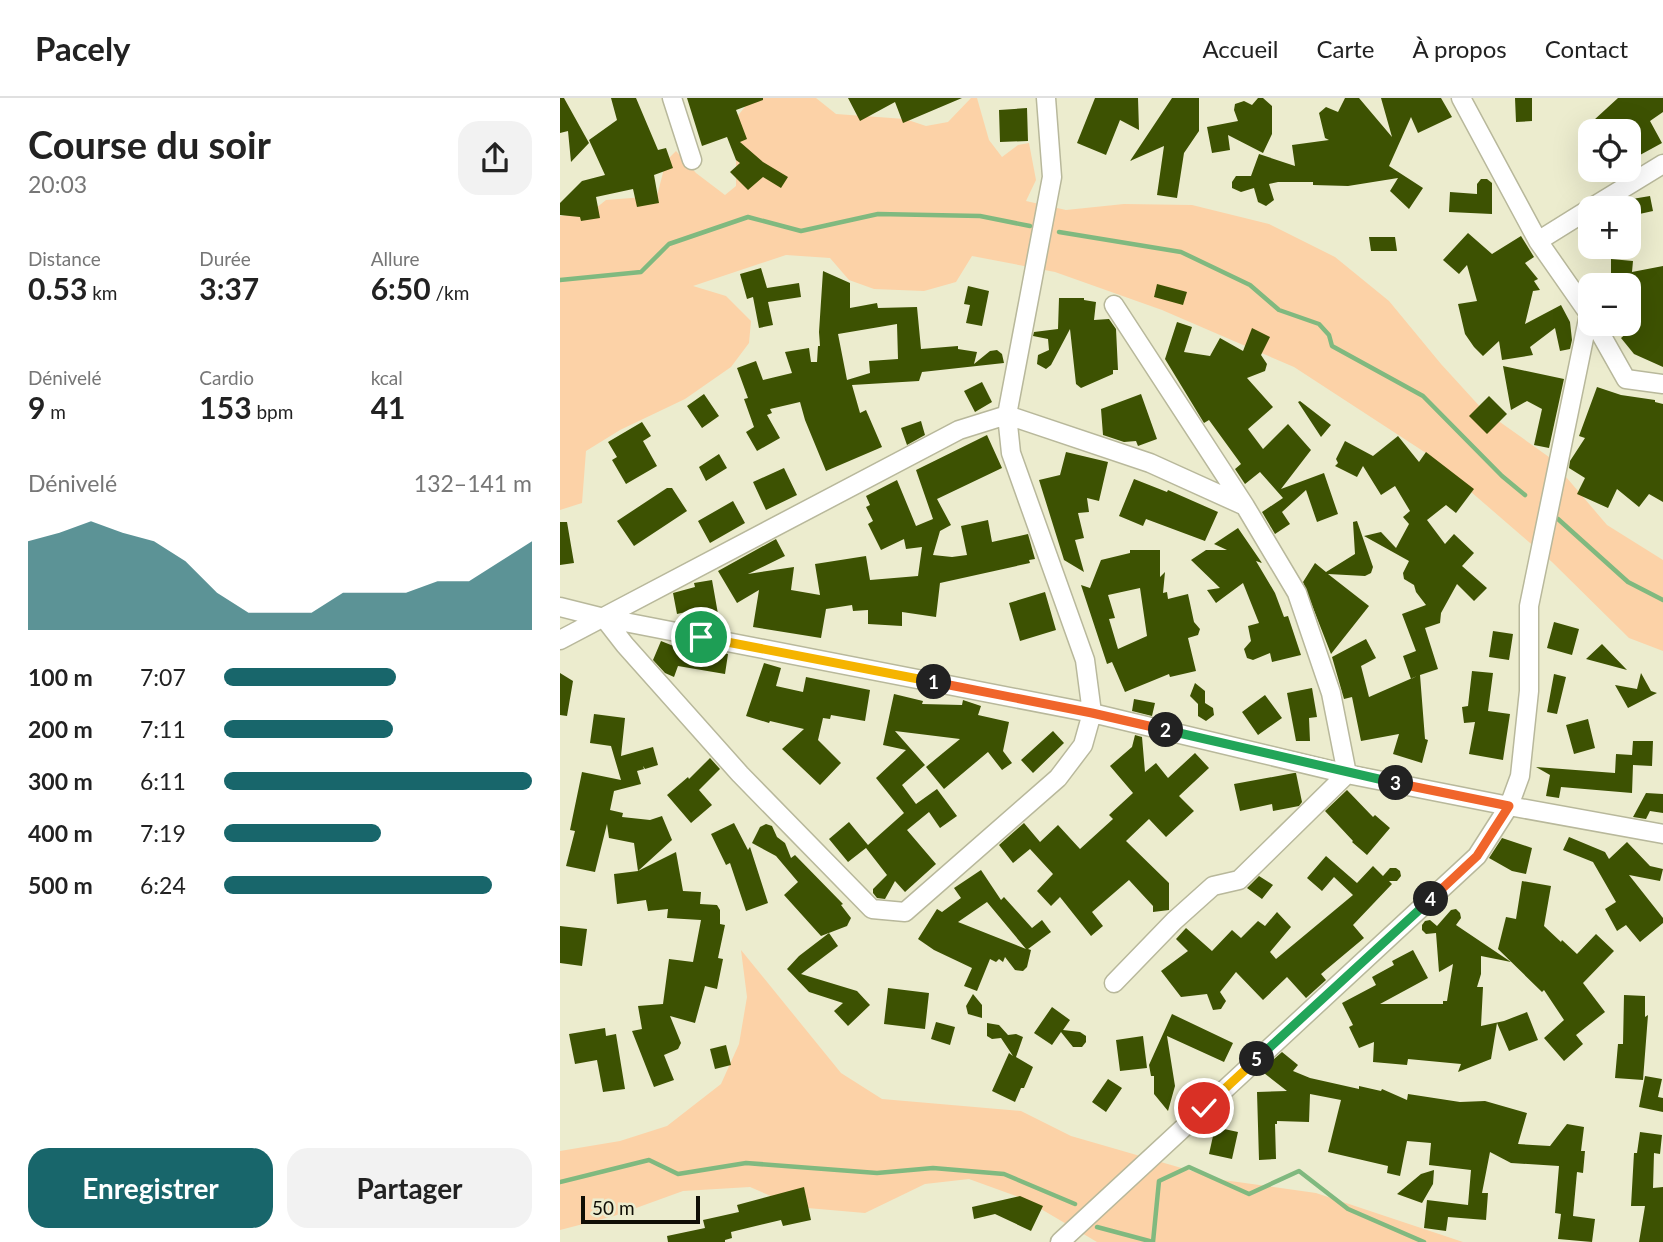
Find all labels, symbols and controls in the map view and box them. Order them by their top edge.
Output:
text: Pacely [35,28,131,68]
text: Accueil [1202,34,1278,63]
text: Carte [1316,34,1374,63]
text: À propos [1412,34,1507,63]
text: Contact [1545,34,1628,63]
map controls [1578,119,1641,336]
button: locate [1578,119,1641,182]
text: Course du soir [28,121,271,167]
button: share [458,121,532,195]
text: 20:03 [28,170,87,198]
button: + [1578,196,1641,259]
text: Distance [28,247,101,270]
text: Durée [199,247,251,270]
text: Allure [371,247,420,270]
text: 0.53 [28,270,87,306]
text: 3:37 [199,270,259,306]
text: 6:50 [371,270,431,306]
button: − [1578,273,1641,336]
text: km [87,281,117,304]
text: /km [431,281,469,304]
text: Dénivelé [28,366,102,389]
text: Cardio [199,366,254,389]
text: kcal [371,366,403,389]
text: 9 [28,389,45,425]
text: 153 [199,389,252,425]
text: 41 [371,389,405,425]
text: m [45,400,66,423]
text: bpm [252,400,293,423]
text: Dénivelé [28,469,117,497]
text: 132–141 m [414,469,532,497]
pin [671,607,731,667]
icon: arrive [682,618,720,656]
text: 100 m [28,663,93,691]
text: 7:07 [140,663,186,691]
pin: 1 [916,664,952,700]
text: 1 [928,670,939,693]
pin: 2 [1148,712,1184,748]
text: 200 m [28,715,93,743]
text: 7:11 [140,715,186,743]
text: 2 [1160,718,1171,741]
pin: 3 [1378,766,1414,800]
text: 300 m [28,767,93,795]
text: 6:11 [140,767,186,795]
text: 3 [1390,771,1401,794]
text: 400 m [28,819,93,847]
text: 7:19 [140,819,186,847]
text: 500 m [28,871,93,899]
text: 6:24 [140,871,186,899]
pin: 4 [1414,882,1448,916]
text: 4 [1425,887,1436,910]
pin: 5 [1240,1042,1274,1076]
text: 5 [1251,1047,1262,1070]
pin [1174,1078,1234,1138]
icon: check [1185,1089,1223,1127]
button: Enregistrer [28,1148,273,1228]
button: Partager [287,1148,532,1228]
scale bar [581,1193,700,1225]
text: 50 m [592,1196,635,1219]

